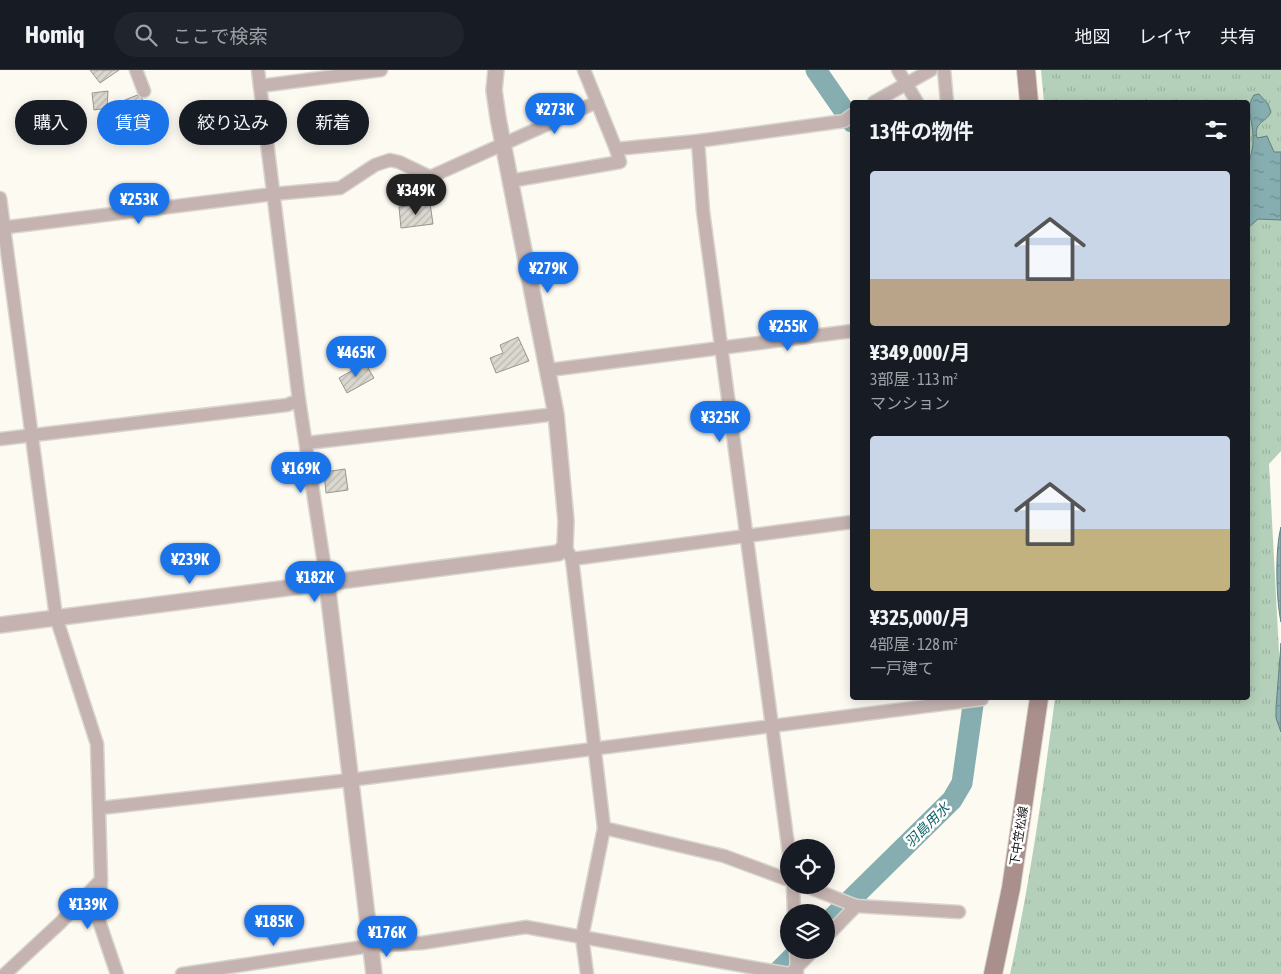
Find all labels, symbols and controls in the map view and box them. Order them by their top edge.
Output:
search box [114,12,464,57]
text: Homiq [25,21,84,48]
icon: search [132,21,160,49]
text: ここで検索 [172,25,267,47]
text: 地図 [1075,26,1111,47]
text: レイヤ [1139,26,1192,47]
text: 共有 [1220,26,1256,47]
pin: ¥273K [520,92,590,135]
chip: 購入 [15,100,87,145]
chip: 賃貸 [97,100,169,145]
chip: 絞り込み [179,100,287,145]
chip: 新着 [297,100,369,145]
text: ¥273K [536,100,574,118]
icon: filters [1202,116,1230,144]
text: 13件の物件 [870,119,974,143]
pin: ¥349K [381,174,451,216]
text: ¥349K [397,181,435,199]
pin: ¥253K [104,182,174,225]
text: ¥253K [120,190,158,208]
icon: home [1005,204,1095,294]
pin: ¥279K [513,252,583,294]
text: ¥279K [529,259,567,277]
pin: ¥255K [753,310,823,352]
text: ¥255K [769,317,807,335]
pin: ¥465K [321,336,391,378]
text: ¥349,000/月 [870,340,970,364]
text: ¥465K [337,343,375,361]
text: 3部屋 · 113 m² [870,370,958,388]
text: マンション [870,394,950,412]
pin: ¥325K [685,400,755,443]
text: ¥325K [701,408,739,426]
pin: ¥169K [266,452,336,494]
text: ¥169K [282,459,320,477]
icon: home [1005,469,1095,559]
pin: ¥239K [155,542,225,585]
text: ¥239K [171,550,209,568]
pin: ¥182K [280,560,350,603]
text: ¥182K [296,568,334,586]
text: ¥325,000/月 [870,605,970,629]
text: 4部屋 · 128 m² [870,635,958,653]
text: 一戸建て [870,659,934,677]
water label: 羽島用水 [902,798,954,850]
street label: 下中笠松線 [1007,805,1031,867]
map controls [780,839,835,959]
button: locate [780,839,835,894]
pin: ¥139K [53,888,123,930]
text: ¥139K [69,895,107,913]
pin: ¥185K [239,904,309,947]
button: layers [780,904,835,959]
text: ¥185K [255,912,293,930]
pin: ¥176K [352,916,422,958]
text: ¥176K [368,923,406,941]

